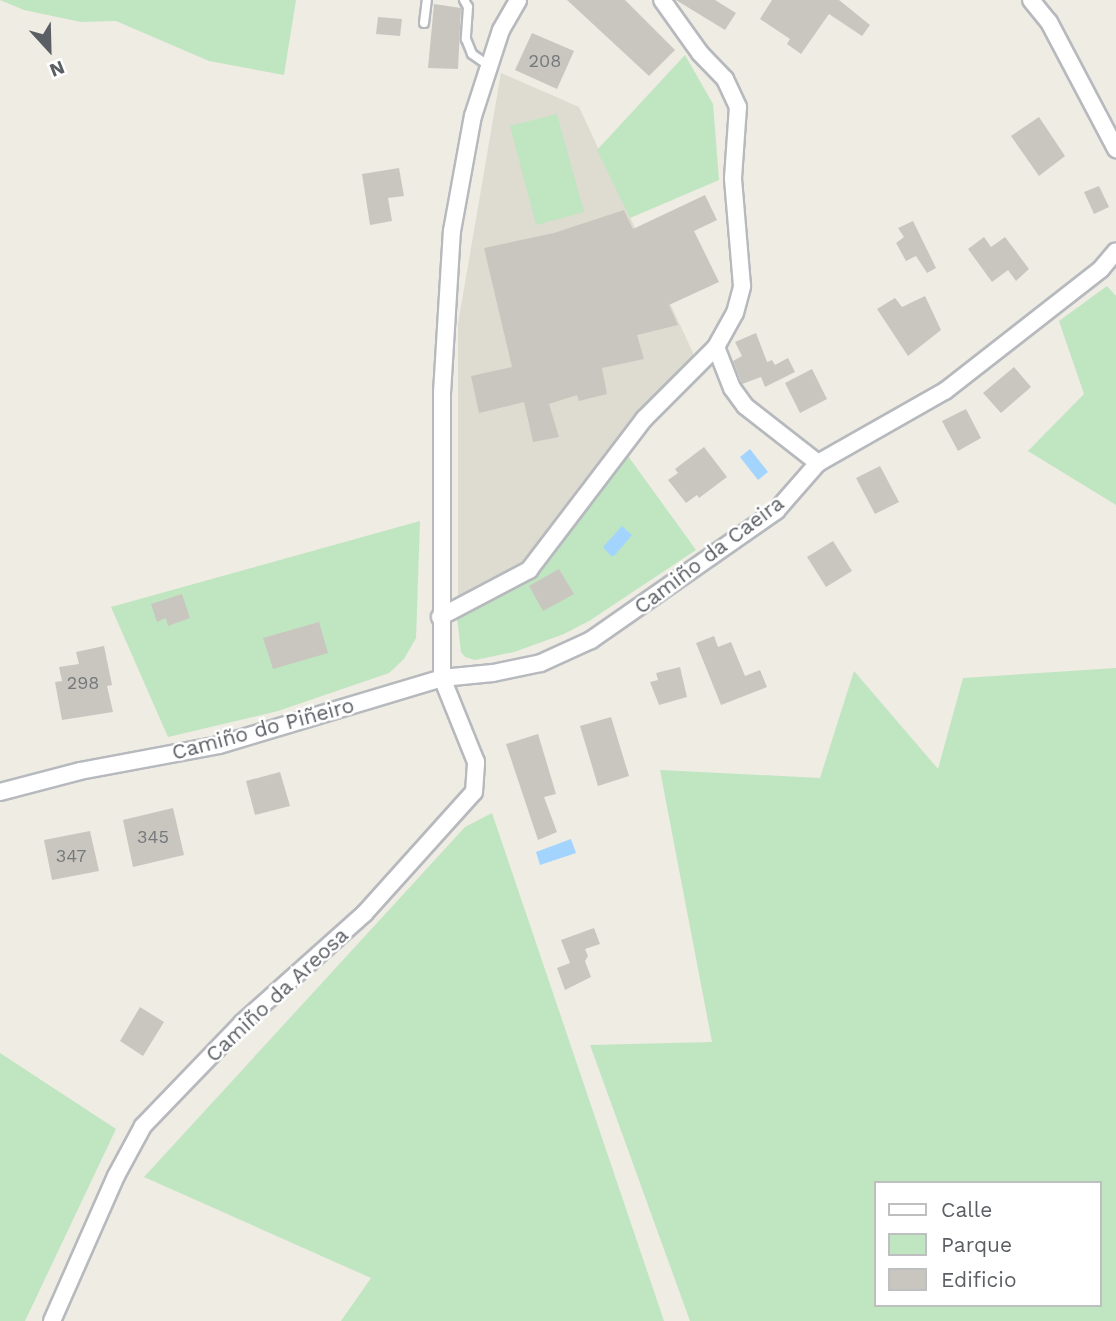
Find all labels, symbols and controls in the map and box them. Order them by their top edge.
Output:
north arrow [14,14,84,84]
house number: 208 [529,50,561,72]
text: N [46,56,68,82]
street label: Camiño da Caeira [629,490,789,620]
house number: 298 [67,672,99,694]
street label: Camiño do Piñeiro [169,693,357,765]
house number: 345 [137,826,169,848]
house number: 347 [56,845,86,867]
street label: Camiño da Areosa [200,922,354,1068]
legend [874,1181,1102,1307]
text: Calle [941,1197,992,1222]
text: Parque [941,1232,1012,1257]
text: Edificio [941,1267,1017,1292]

